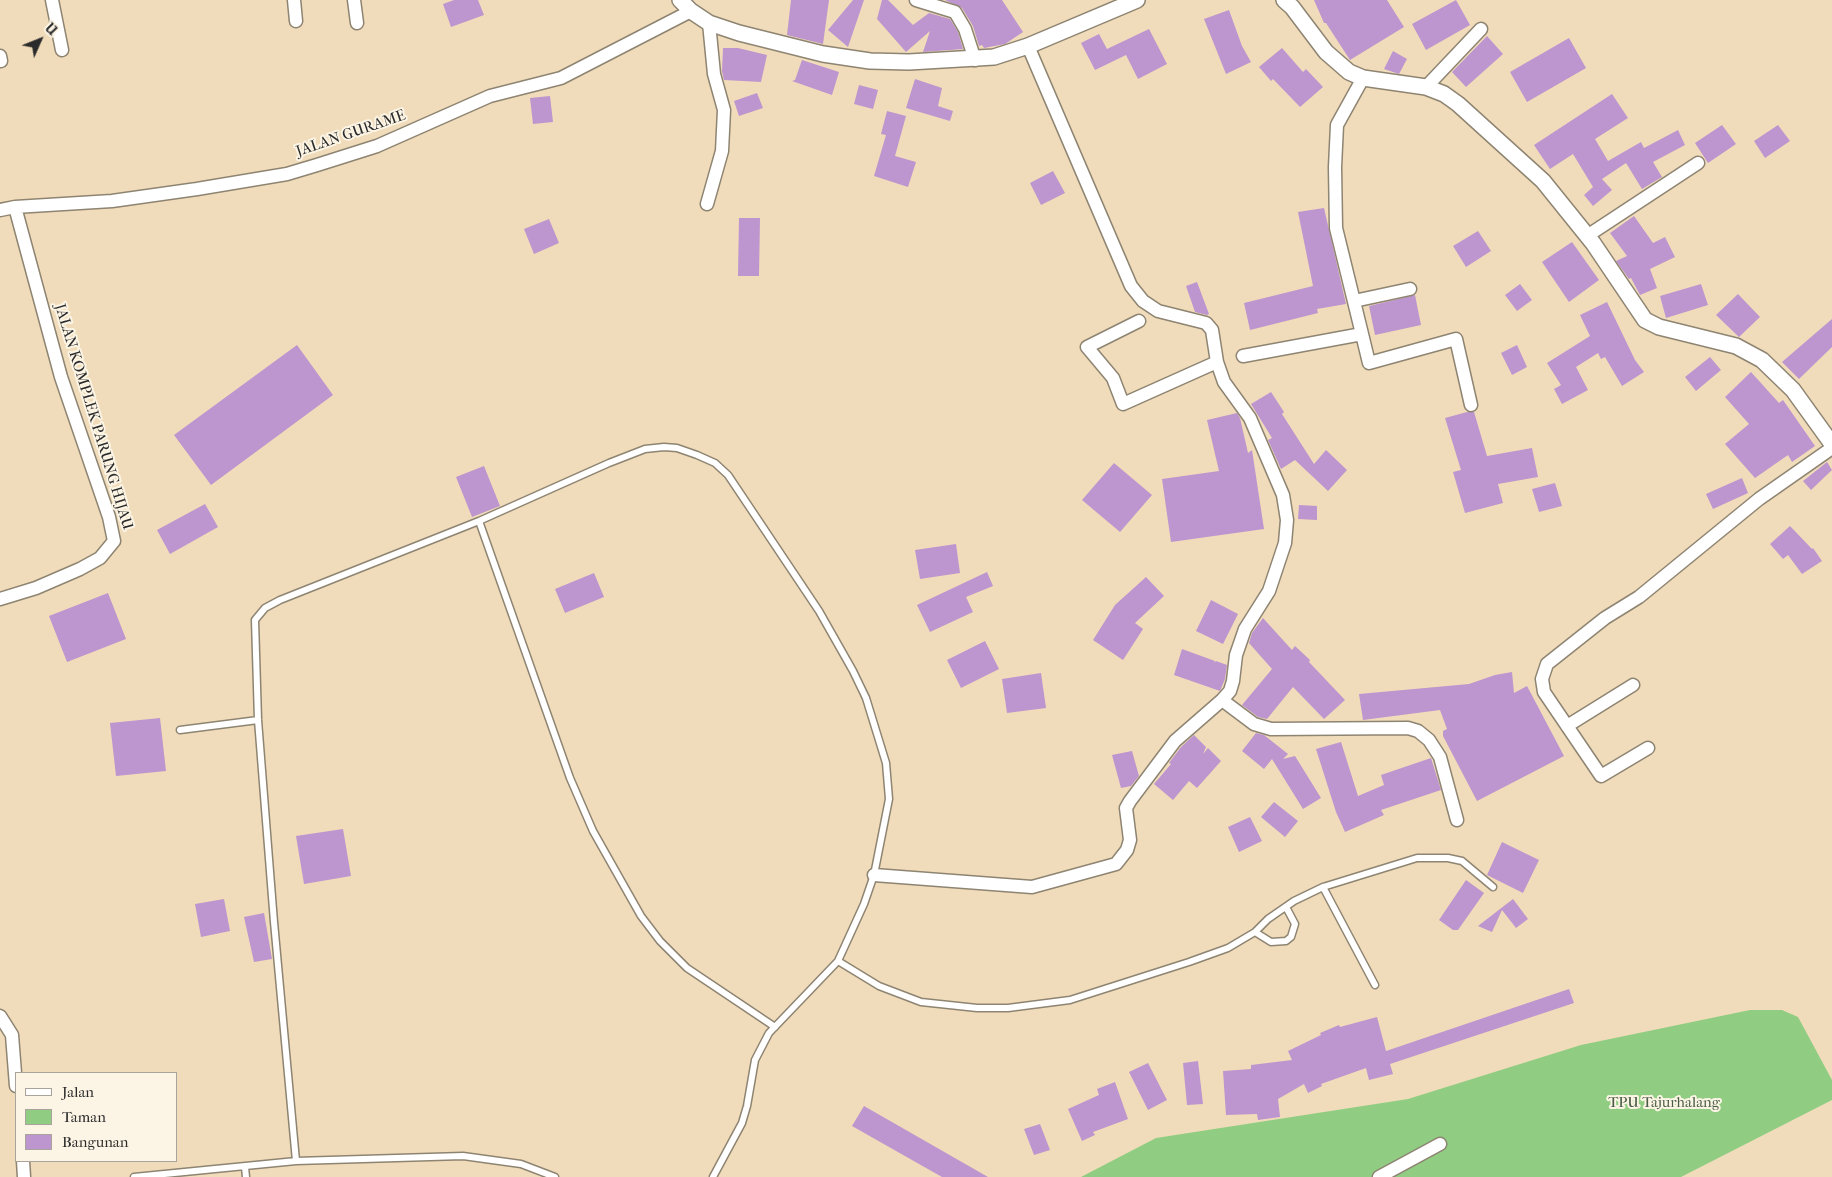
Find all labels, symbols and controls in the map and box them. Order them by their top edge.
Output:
north arrow [15,15,65,65]
text: U [41,19,61,39]
street label: JALAN GURAME [294,107,408,161]
street label: JALAN KOMPLEK PARUNG HIJAU [50,302,136,532]
legend [15,1072,178,1162]
text: Jalan [62,1083,94,1101]
park label: TPU Tajurhalang [1608,1094,1720,1112]
text: Taman [62,1108,106,1126]
text: Bangunan [62,1133,129,1151]

